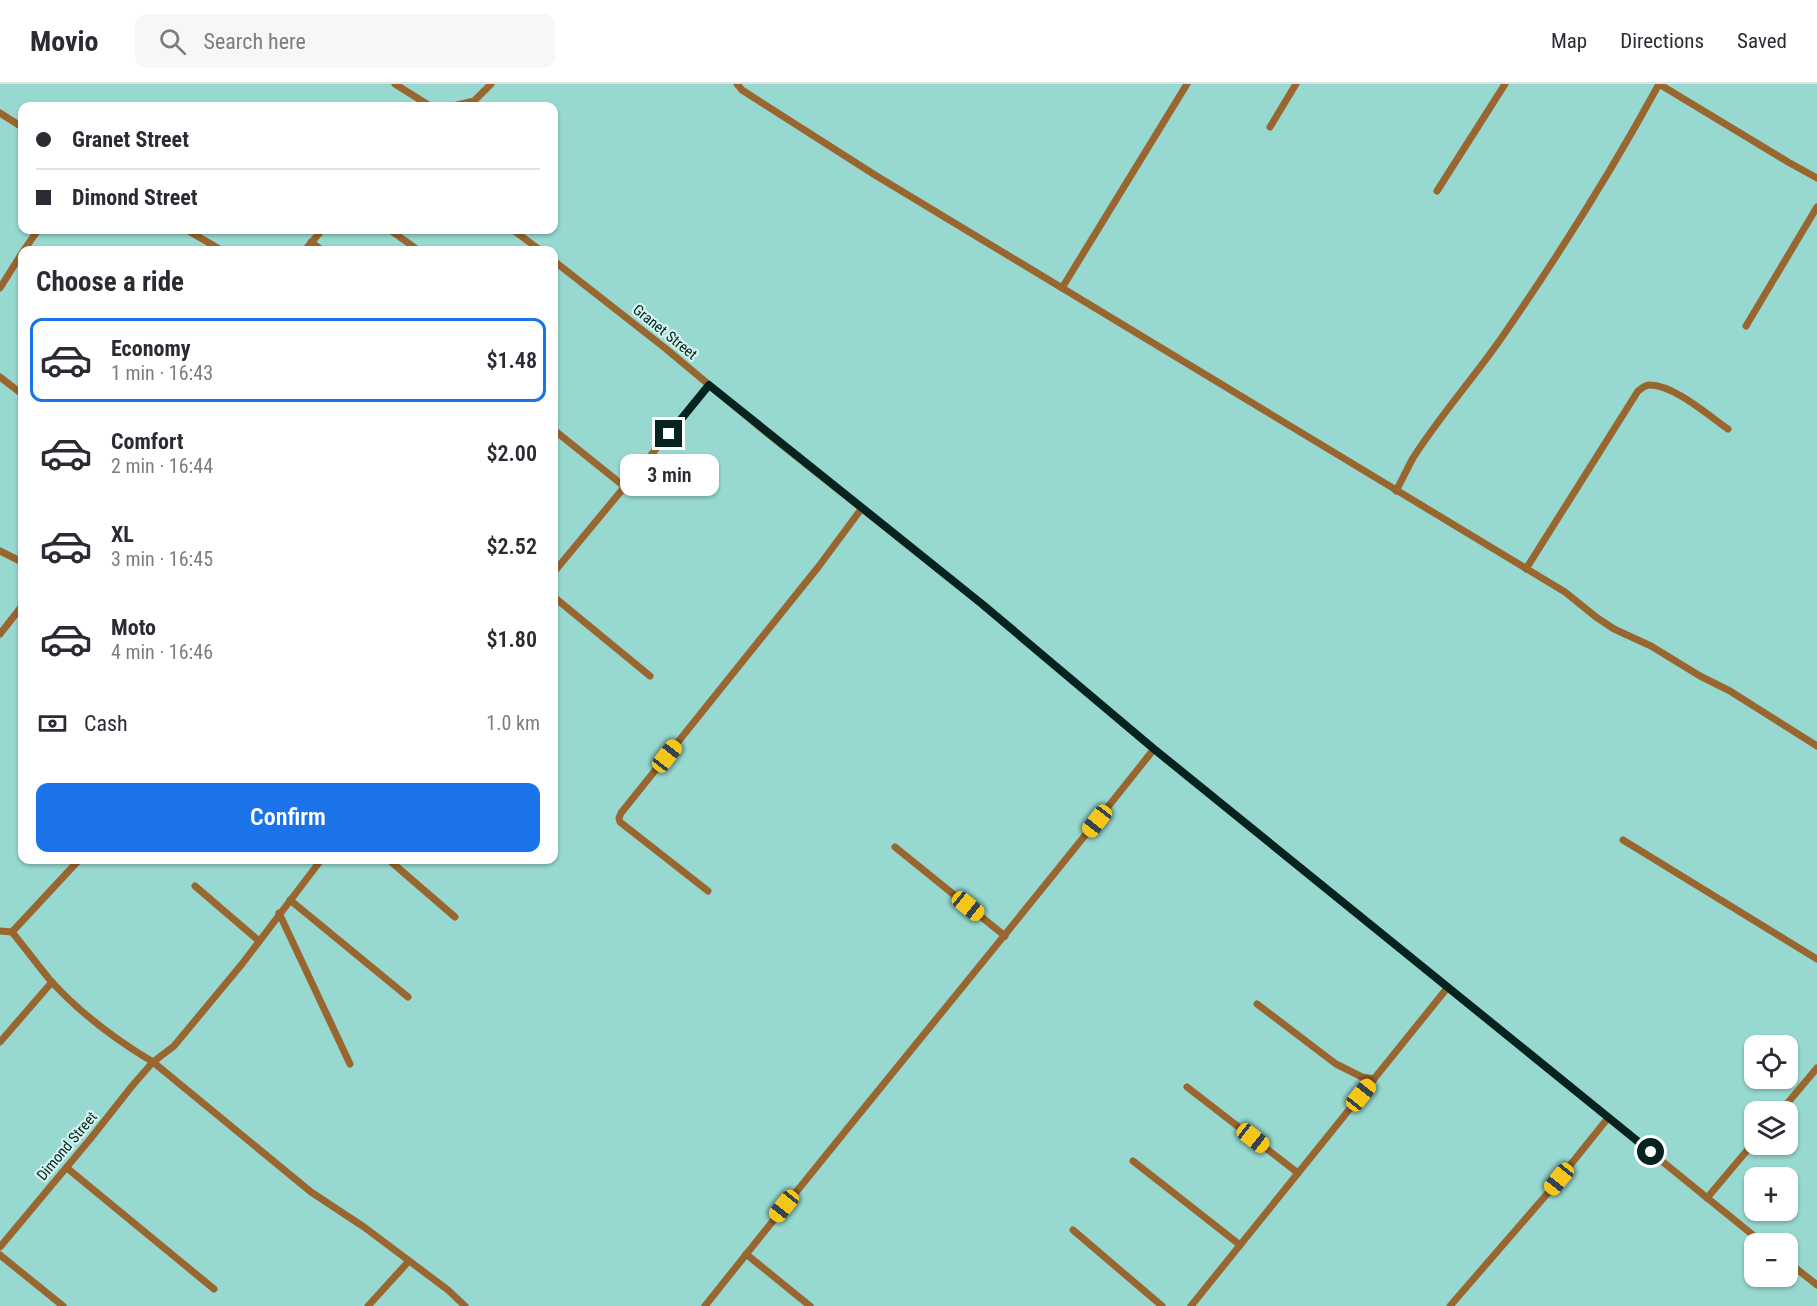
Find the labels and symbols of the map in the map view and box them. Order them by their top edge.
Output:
street label: Granet Street [629,301,701,363]
route end [655,420,682,447]
callout: 3 min [620,455,718,497]
car [649,736,685,776]
car [1079,801,1115,841]
car [948,888,988,924]
car [1343,1075,1379,1115]
street label: Dimond Street [33,1108,101,1184]
car [1233,1120,1273,1156]
route start [1637,1138,1664,1165]
car [1541,1159,1577,1199]
car [766,1186,802,1226]

